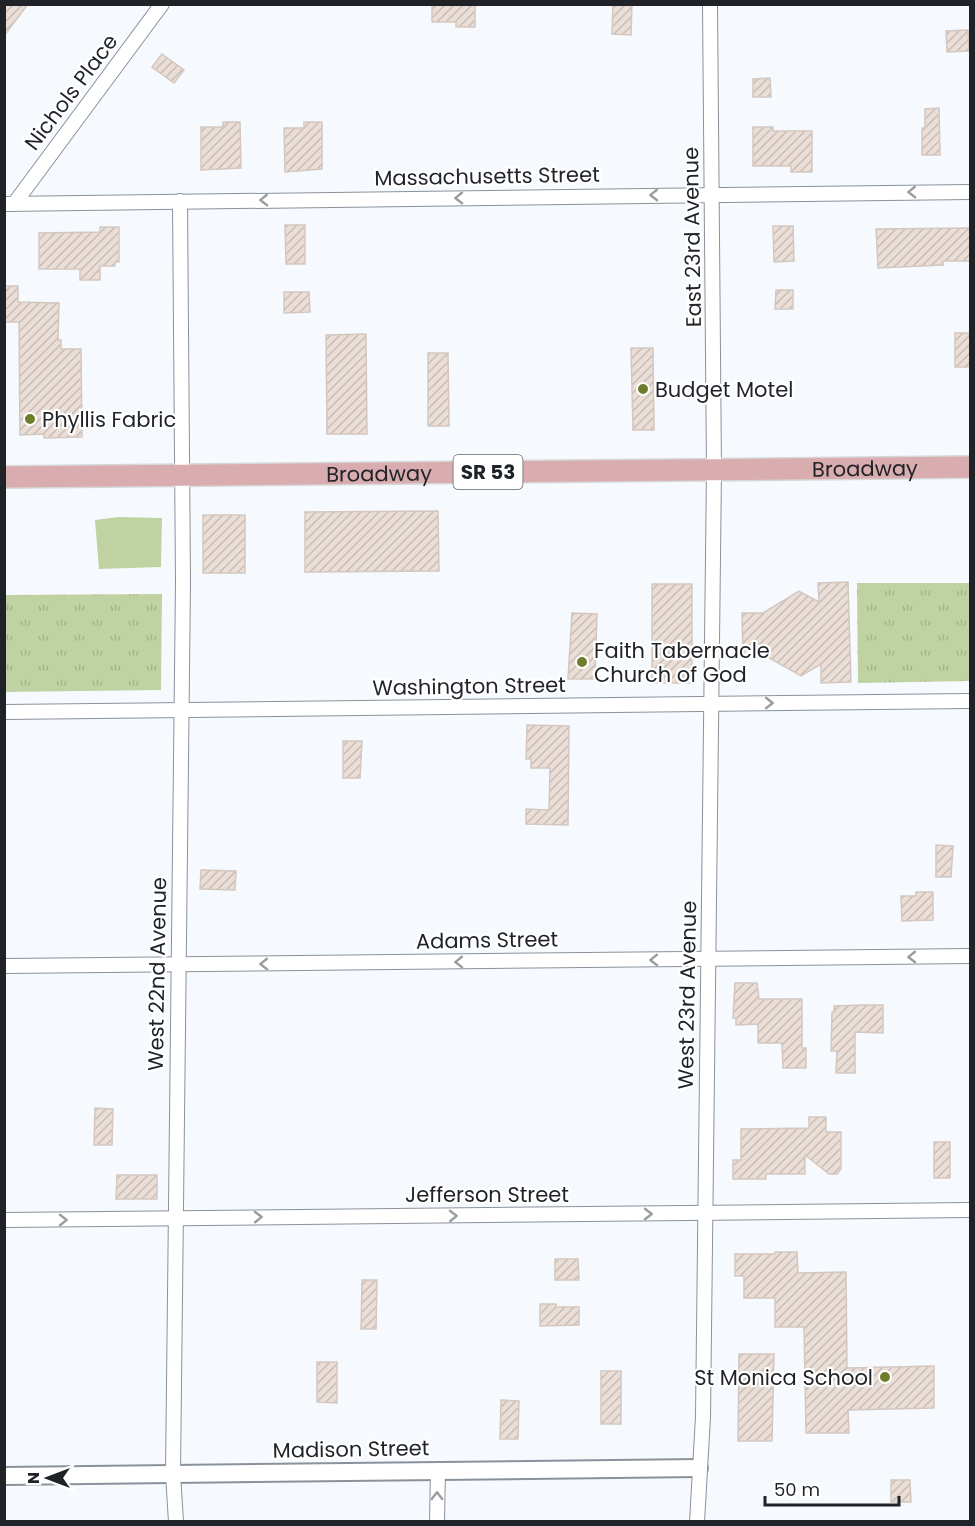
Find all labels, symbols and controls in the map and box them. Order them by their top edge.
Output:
street label: Nichols Place [18,28,124,156]
street label: East 23rd Avenue [676,147,708,327]
street label: Massachusetts Street [374,160,600,192]
one-way arrow [908,186,917,199]
one-way arrow [650,189,659,201]
one-way arrow [455,191,464,204]
one-way arrow [260,194,269,206]
place label: Budget Motel [655,375,793,404]
marker: Budget Motel [636,382,650,396]
place label: Phyllis Fabric [42,405,176,434]
marker: Phyllis Fabric [23,412,37,426]
street label: Broadway [812,453,918,483]
road number: SR 53 [454,455,522,489]
street label: Broadway [326,458,432,488]
place label: Faith Tabernacle Church of God [594,636,770,689]
marker: Faith Tabernacle Church of God [575,655,589,669]
street label: Washington Street [372,670,566,702]
one-way arrow [764,697,773,709]
street label: West 22nd Avenue [141,877,173,1071]
street label: West 23rd Avenue [671,900,703,1090]
street label: Adams Street [416,924,558,956]
one-way arrow [908,951,917,963]
one-way arrow [650,954,659,966]
one-way arrow [455,956,464,968]
one-way arrow [260,957,269,970]
street label: Jefferson Street [405,1180,569,1209]
one-way arrow [643,1208,652,1220]
one-way arrow [448,1210,457,1222]
one-way arrow [253,1211,262,1224]
one-way arrow [58,1214,67,1226]
place label: St Monica School [694,1363,873,1392]
marker: St Monica School [878,1370,892,1384]
street label: Madison Street [272,1433,430,1465]
north arrow [18,1448,78,1508]
scale bar [765,1469,898,1507]
text: N [22,1472,45,1484]
text: 50 m [774,1477,820,1502]
one-way arrow [431,1491,444,1500]

